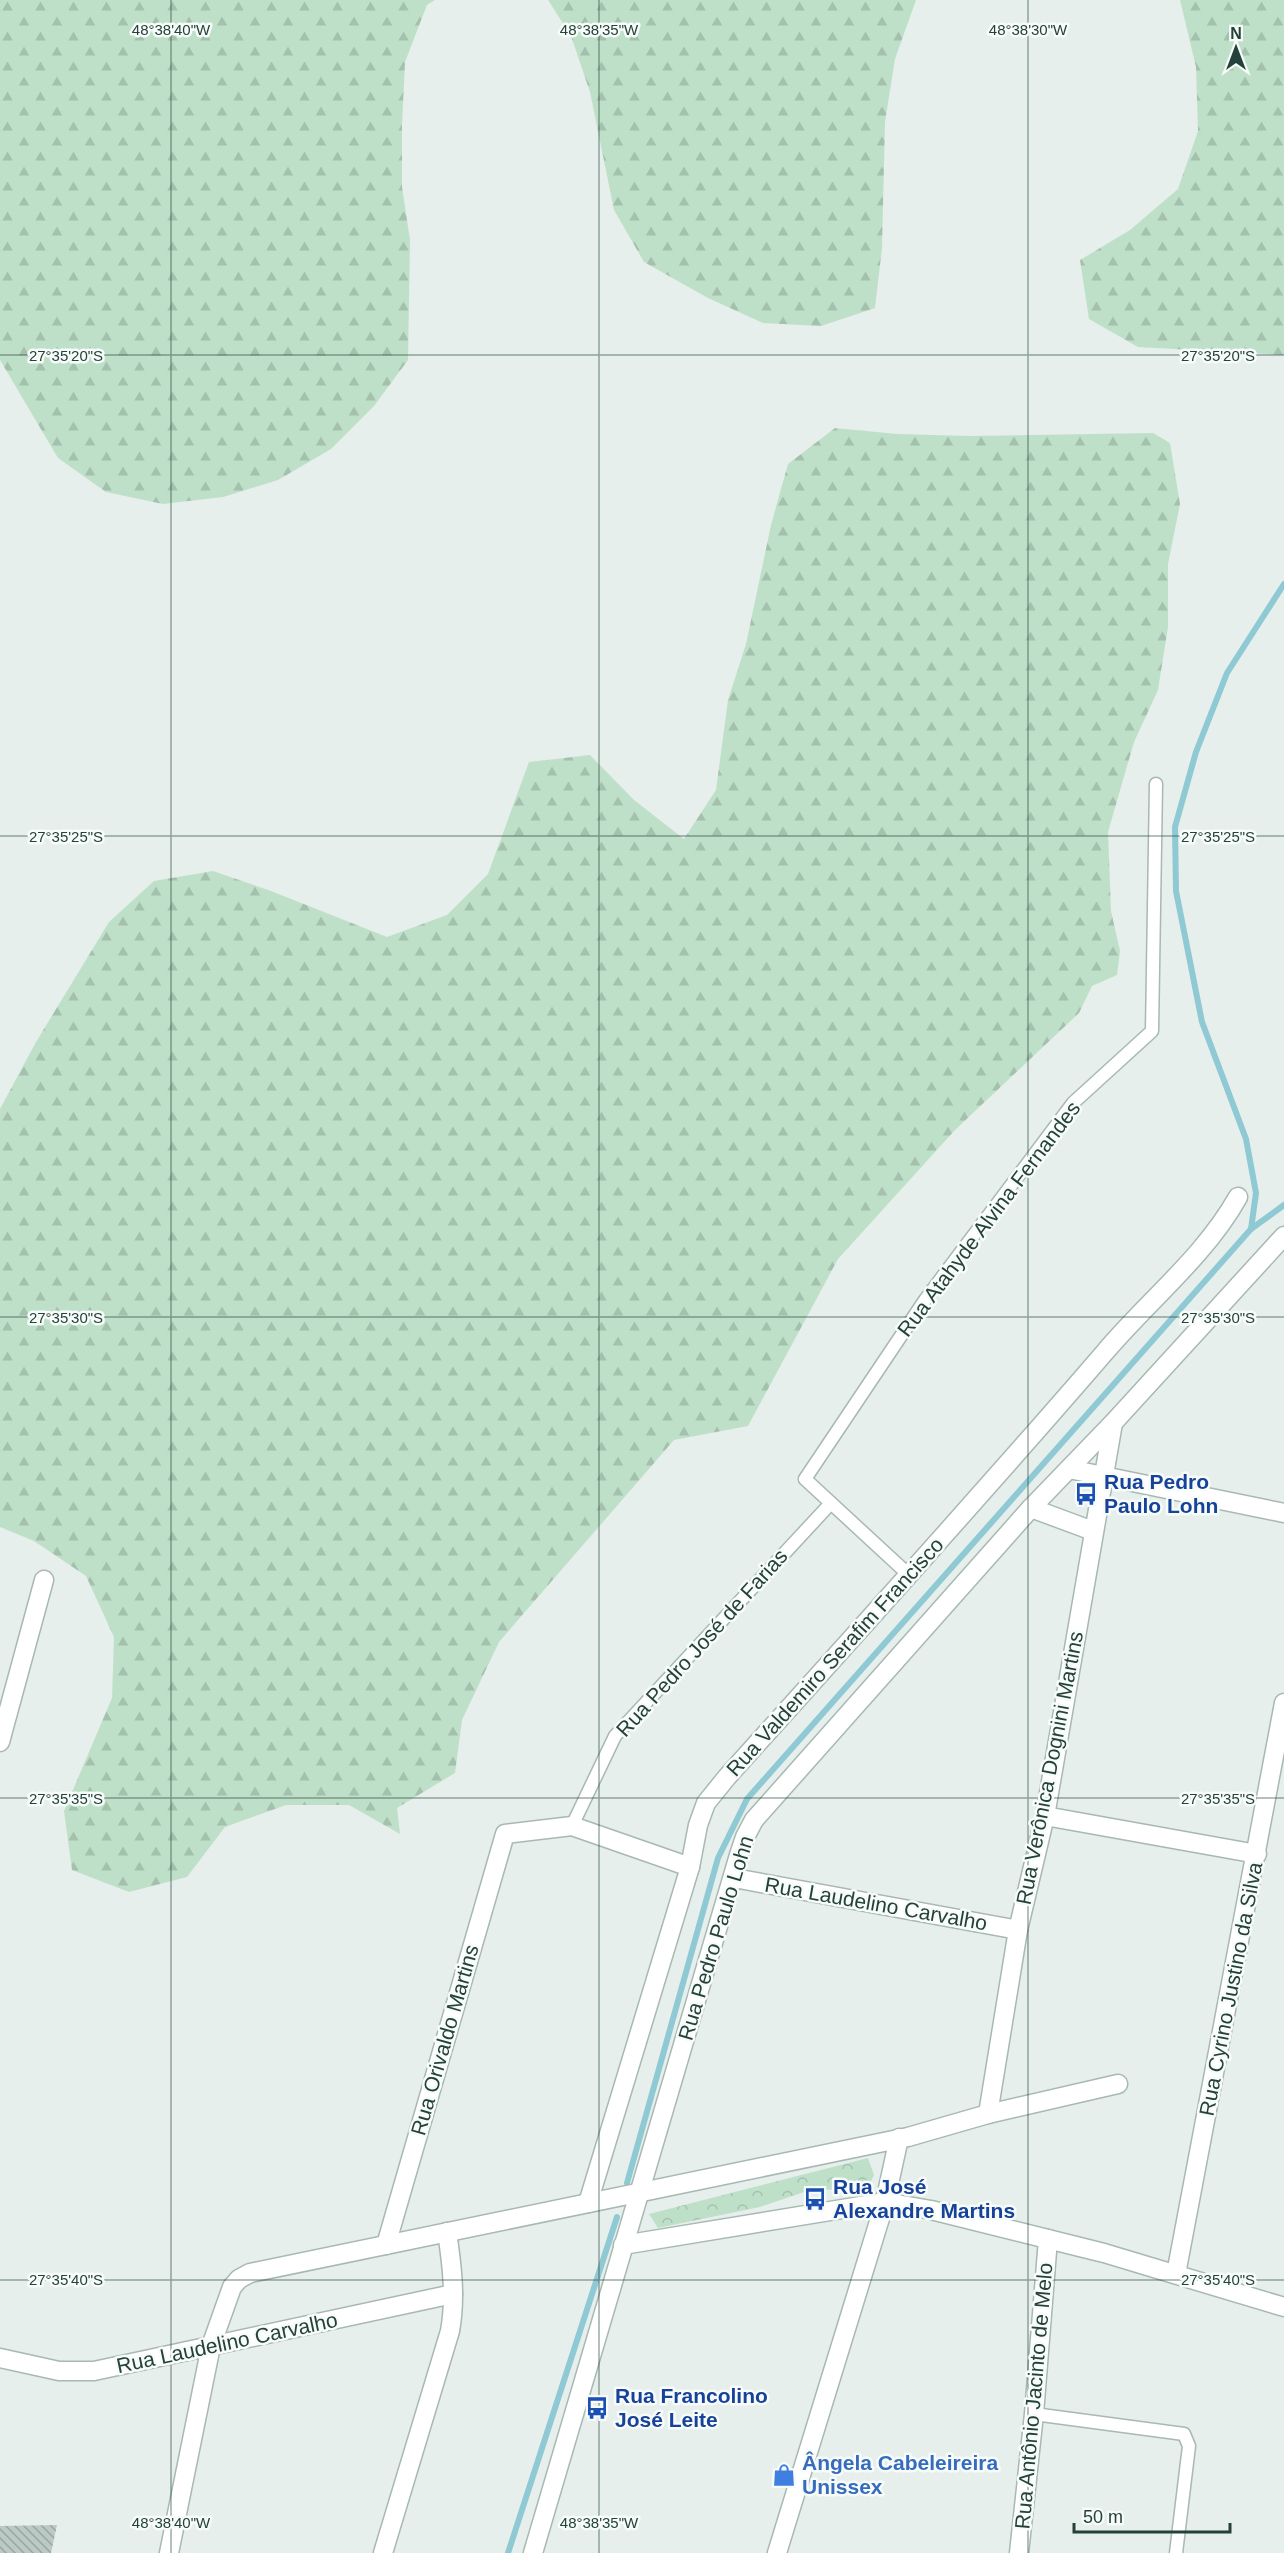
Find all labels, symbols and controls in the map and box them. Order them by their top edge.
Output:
north arrow [1206,18,1266,78]
text: 48°38'40"W [132,21,211,38]
text: 48°38'35"W [560,21,639,38]
text: 48°38'30"W [989,21,1068,38]
text: N [1230,25,1242,42]
text: 27°35'20"S [29,347,103,364]
text: 27°35'20"S [1181,347,1255,364]
text: 27°35'25"S [29,828,103,845]
text: 27°35'25"S [1181,828,1255,845]
street label: Rua Atahyde Alvina Fernandes [893,1097,1085,1341]
text: 27°35'30"S [29,1309,103,1326]
text: 27°35'30"S [1181,1309,1255,1326]
place label: Rua Pedro Paulo Lohn [1104,1470,1218,1517]
bus stop icon: Rua Pedro Paulo Lohn [1073,1481,1099,1507]
street label: Rua Valdemiro Serafim Francisco [722,1533,948,1780]
street label: Rua Pedro José de Farias [611,1544,792,1741]
street label: Rua Verônica Dognini Martins [1012,1629,1087,1906]
text: 27°35'35"S [29,1790,103,1807]
text: 27°35'35"S [1181,1790,1255,1807]
street label: Rua Pedro Paulo Lohn [673,1833,758,2043]
street label: Rua Cyrino Justino da Silva [1195,1860,1266,2118]
street label: Rua Laudelino Carvalho [763,1873,989,1934]
street label: Rua Orivaldo Martins [406,1942,483,2138]
place label: Rua José Alexandre Martins [833,2175,1015,2222]
bus stop icon: Rua José Alexandre Martins [802,2186,828,2212]
street label: Rua Antônio Jacinto de Melo [1010,2262,1057,2530]
text: 27°35'40"S [29,2271,103,2288]
text: 27°35'40"S [1181,2271,1255,2288]
street label: Rua Laudelino Carvalho [114,2308,339,2377]
place label: Rua Francolino José Leite [615,2384,768,2431]
bus stop icon: Rua Francolino José Leite [584,2395,610,2421]
place label: Ângela Cabeleireira Unissex [802,2451,998,2498]
shop icon: Ângela Cabeleireira Unissex [771,2462,797,2488]
scale bar [1074,2496,1230,2534]
text: 50 m [1083,2507,1123,2527]
text: 48°38'40"W [132,2514,211,2531]
text: 48°38'35"W [560,2514,639,2531]

